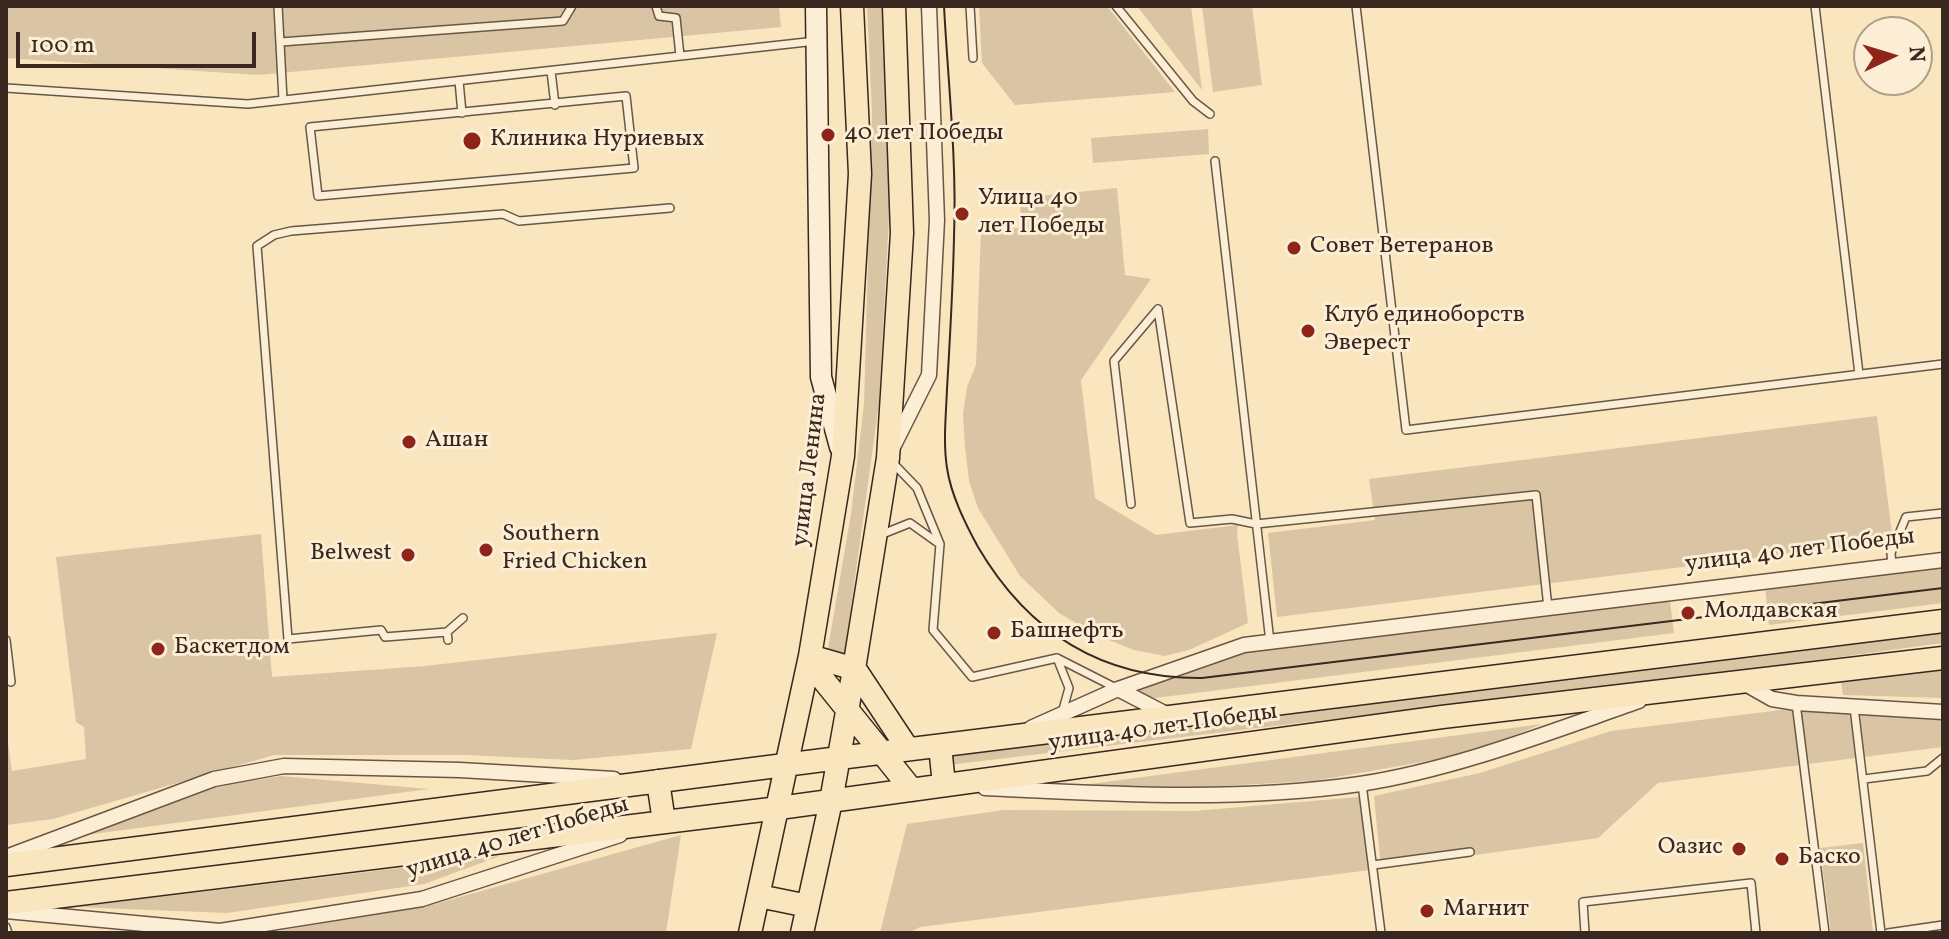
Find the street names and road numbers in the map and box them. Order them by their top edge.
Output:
street label: улица Ленина [787,391,835,549]
street label: улица 40 лет Победы [1684,524,1916,580]
street label: улица 40 лет Победы [1047,699,1279,759]
street label: улица 40 лет Победы [403,791,633,887]

